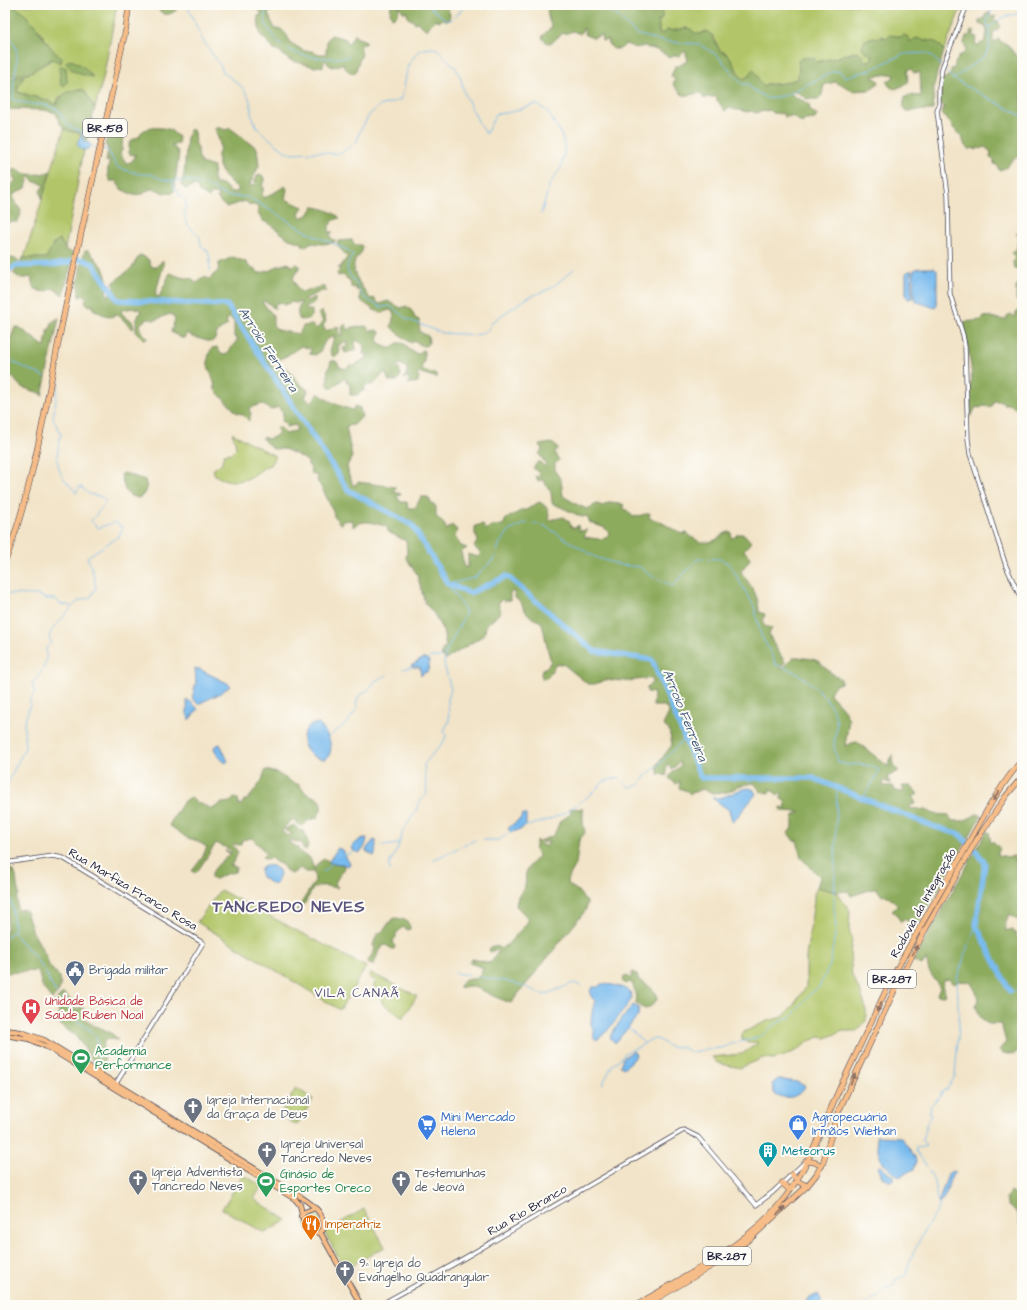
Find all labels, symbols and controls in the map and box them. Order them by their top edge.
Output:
road number: BR-158 [83,119,127,137]
water label: Arroio Ferreira [234,304,303,397]
water label: Arroio Ferreira [658,667,712,765]
one-way arrow [993,791,1000,802]
street label: Rua Marfiza Franco Rosa [65,844,200,935]
street label: Rodovia da Integração [886,845,962,962]
district label: TANCREDO NEVES [211,896,366,918]
one-way arrow [912,944,918,955]
public building icon: Brigada militar [64,959,86,987]
place label: Brigada militar [89,962,168,980]
road number: BR-287 [868,970,916,988]
district label: VILA CANAÃ [315,984,400,1002]
place label: Unidade Básica de Saúde Ruben Noal [45,993,143,1024]
hospital icon: Unidade Básica de Saúde Ruben Noal [20,997,42,1025]
one-way arrow [876,1001,882,1013]
place label: Academia Performance [95,1043,172,1074]
sports icon: Academia Performance [70,1047,92,1075]
one-way arrow [850,1074,856,1085]
place label: Igreja Internacional da Graça de Deus [207,1092,309,1123]
church icon: Igreja Internacional da Graça de Deus [182,1096,204,1124]
place label: Mini Mercado Helena [441,1109,515,1140]
place label: Agropecuária Irmãos Wiethan [812,1109,896,1140]
supermarket icon: Mini Mercado Helena [416,1113,438,1141]
shop icon: Agropecuária Irmãos Wiethan [787,1113,809,1141]
place label: Igreja Universal Tancredo Neves [281,1136,372,1167]
church icon: Igreja Universal Tancredo Neves [256,1140,278,1168]
building icon: Meteorus [757,1140,779,1168]
place label: Meteorus [782,1143,835,1160]
place label: Igreja Adventista Tancredo Neves [152,1164,243,1195]
place label: Testemunhas de Jeová [415,1165,486,1196]
place label: Ginásio de Esportes Oreco [280,1166,371,1197]
church icon: Igreja Adventista Tancredo Neves [127,1168,149,1196]
church icon: Testemunhas de Jeová [390,1169,412,1197]
sports icon: Ginásio de Esportes Oreco [255,1170,277,1198]
street label: Rua Rio Branco [484,1181,570,1240]
one-way arrow [776,1206,786,1215]
restaurant icon: Imperatriz [300,1213,322,1241]
place label: Imperatriz [325,1216,381,1233]
road number: BR-287 [703,1247,751,1265]
place label: 9ª Igreja do Evangelho Quadrangular [359,1255,489,1287]
church icon: 9ª Igreja do Evangelho Quadrangular [334,1259,356,1287]

